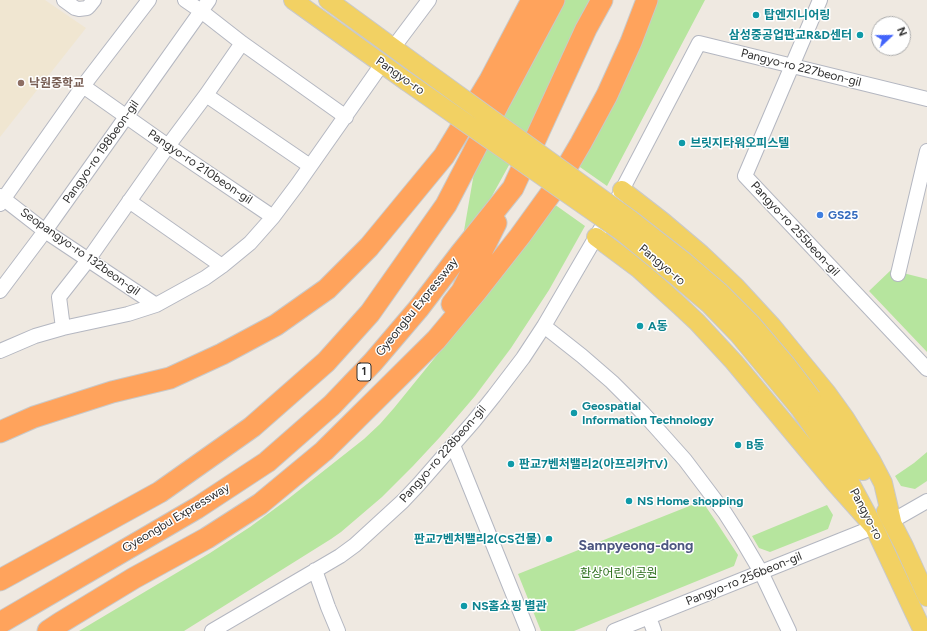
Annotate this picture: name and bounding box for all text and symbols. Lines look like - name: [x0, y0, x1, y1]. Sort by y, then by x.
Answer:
- place label: 탑엔지니어링: [764, 8, 830, 22]
- marker: 탑엔지니어링: [751, 10, 761, 20]
- north arrow: [871, 16, 911, 56]
- text: N: [894, 25, 909, 38]
- place label: 삼성중공업판교R&D센터: [729, 28, 852, 42]
- marker: 삼성중공업판교R&D센터: [855, 30, 865, 40]
- street label: Pangyo-ro 227beon-gil: [739, 46, 863, 90]
- street label: Pangyo-ro: [373, 54, 427, 98]
- place label: 낙원중학교: [29, 76, 84, 90]
- marker: 낙원중학교: [16, 78, 26, 88]
- street label: Pangyo-ro 198beon-gil: [60, 98, 142, 206]
- street label: Pangyo-ro 210beon-gil: [145, 127, 255, 207]
- place label: 브릿지타워오피스텔: [690, 136, 789, 150]
- marker: 브릿지타워오피스텔: [677, 138, 687, 148]
- street label: Pangyo-ro 255beon-gil: [747, 179, 843, 279]
- street label: Seopangyo-ro 132beon-gil: [17, 205, 143, 299]
- place label: GS25: [828, 208, 858, 222]
- marker: GS25: [815, 210, 825, 220]
- street label: Pangyo-ro: [636, 242, 688, 288]
- street label: Gyeongbu Expressway: [373, 255, 461, 359]
- place label: A동: [648, 319, 668, 333]
- marker: A동: [635, 321, 645, 331]
- road number: 1: [357, 363, 371, 381]
- place label: Geospatial Information Technology: [582, 399, 714, 427]
- street label: Pangyo-ro 228beon-gil: [397, 402, 489, 506]
- marker: Geospatial Information Technology: [569, 408, 579, 418]
- place label: B동: [746, 438, 764, 452]
- marker: B동: [733, 440, 743, 450]
- place label: 판교7벤처밸리2(아프리카TV): [519, 457, 668, 471]
- marker: 판교7벤처밸리2(아프리카TV): [506, 459, 516, 469]
- street label: Gyeongbu Expressway: [120, 480, 232, 556]
- street label: Pangyo-ro: [847, 486, 885, 542]
- place label: NS Home shopping: [637, 494, 743, 508]
- marker: NS Home shopping: [624, 496, 634, 506]
- place label: 판교7벤처밸리2(CS건물): [414, 532, 541, 546]
- marker: 판교7벤처밸리2(CS건물): [544, 534, 554, 544]
- district label: Sampyeong-dong: [579, 538, 693, 554]
- street label: Pangyo-ro 256beon-gil: [684, 549, 804, 609]
- park label: 환상어린이공원: [580, 566, 658, 580]
- place label: NS홈쇼핑 별관: [472, 599, 547, 613]
- marker: NS홈쇼핑 별관: [459, 601, 469, 611]

